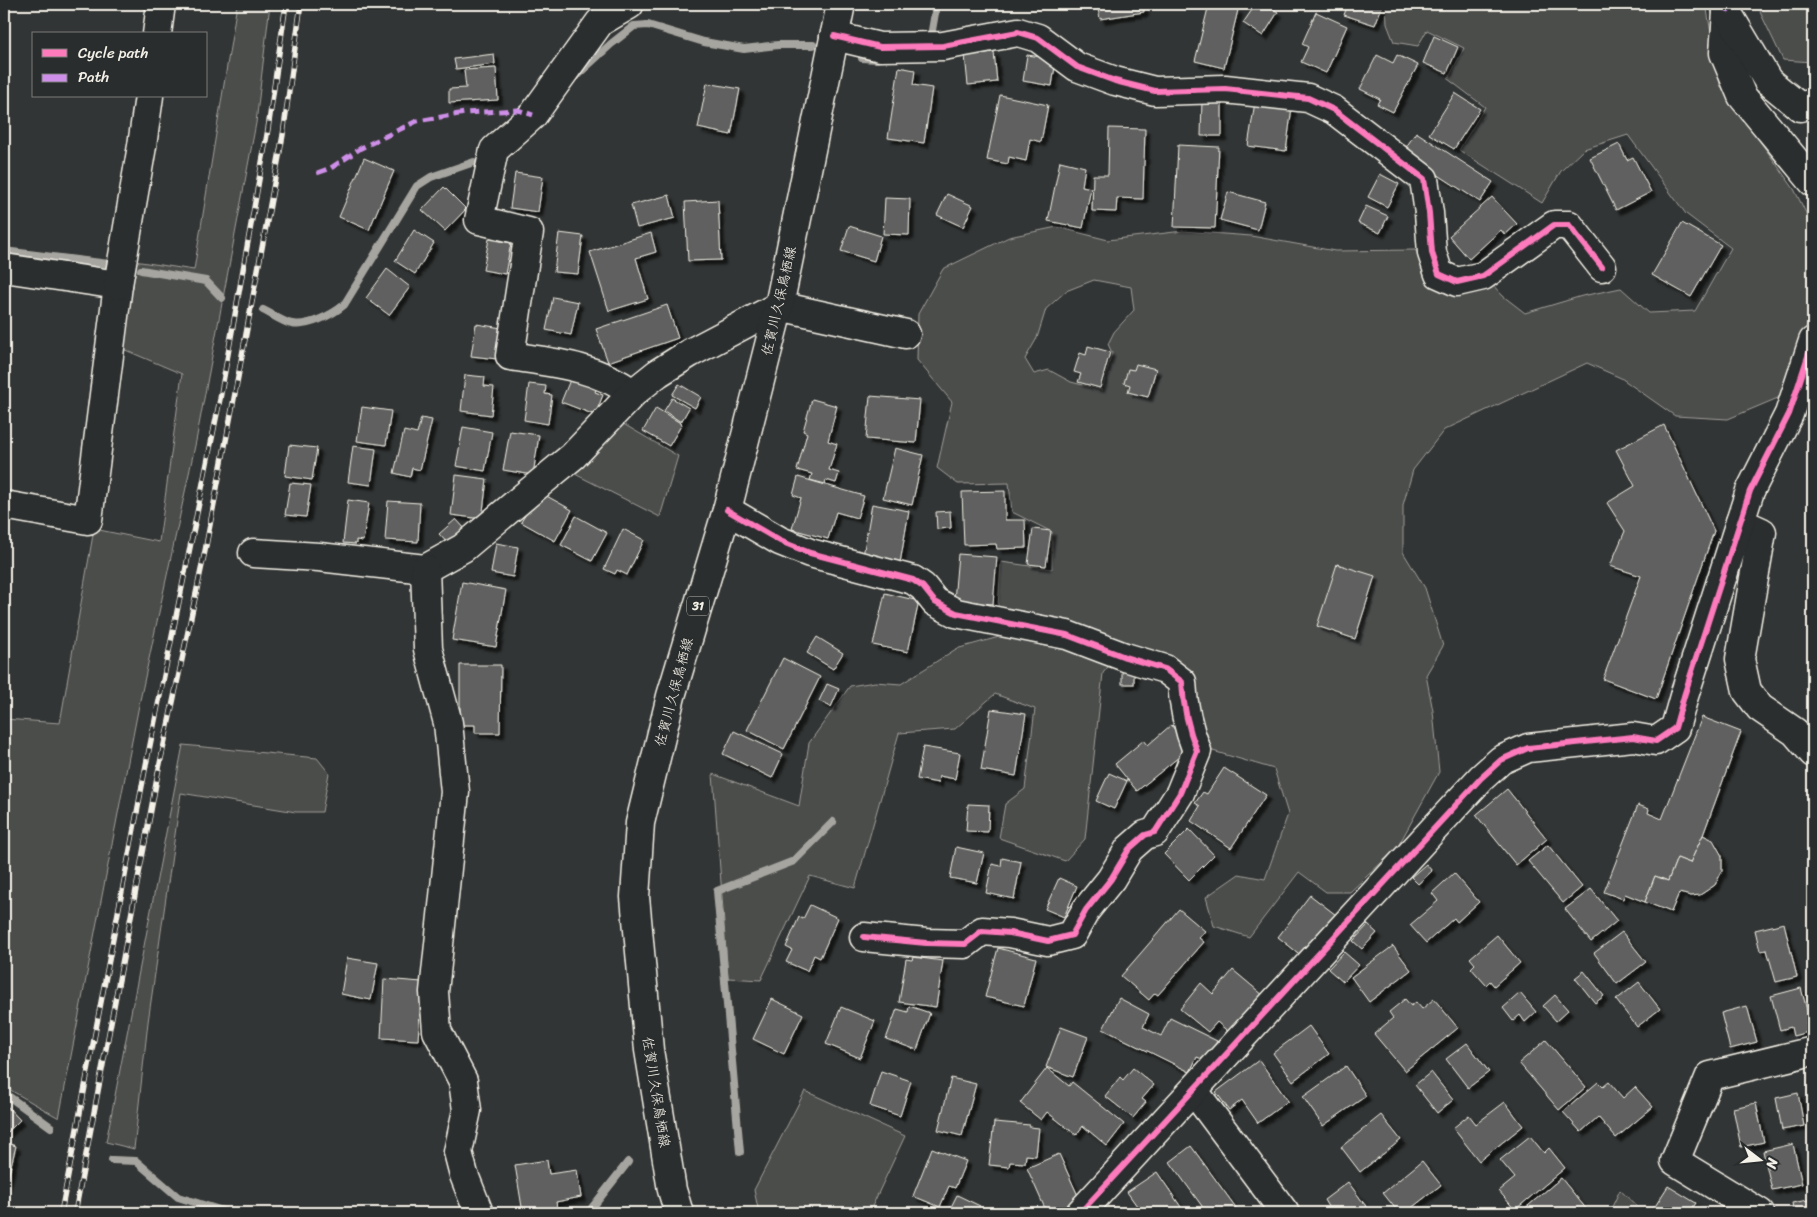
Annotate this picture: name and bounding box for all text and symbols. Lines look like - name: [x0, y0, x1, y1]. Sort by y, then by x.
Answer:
- legend: [32, 32, 208, 98]
- text: Cycle path: [78, 40, 149, 66]
- text: Path: [78, 64, 109, 90]
- street label: 佐賀川久保鳥栖線: [754, 244, 804, 358]
- road number: 31: [687, 596, 709, 616]
- street label: 佐賀川久保鳥栖線: [647, 635, 701, 749]
- street label: 佐賀川久保鳥栖線: [635, 1035, 677, 1149]
- north arrow: [1734, 1134, 1784, 1184]
- text: N: [1759, 1154, 1786, 1172]

